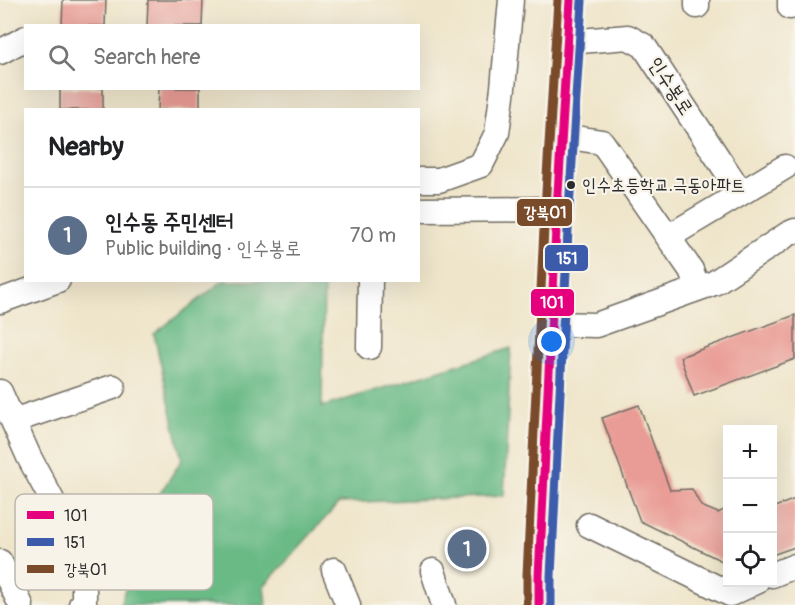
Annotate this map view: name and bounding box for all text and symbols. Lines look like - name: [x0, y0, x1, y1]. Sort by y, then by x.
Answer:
- search box: [24, 24, 420, 90]
- icon: search: [45, 41, 78, 74]
- text: Search here: [93, 43, 200, 71]
- street label: 인수봉로: [643, 52, 699, 120]
- text: Nearby: [48, 131, 124, 163]
- place label: 인수초등학교.극동아파트: [582, 174, 745, 197]
- marker: 인수초등학교.극동아파트: [565, 179, 577, 191]
- line badge: 강북01: [516, 198, 573, 227]
- text: 강북01: [524, 203, 566, 223]
- text: 인수동 주민센터: [105, 208, 234, 236]
- text: 1: [64, 223, 71, 248]
- text: 70 m: [350, 223, 396, 248]
- text: Public building · 인수봉로: [105, 236, 301, 261]
- line badge: 151: [544, 244, 589, 272]
- text: 151: [556, 249, 578, 269]
- line badge: 101: [530, 288, 575, 317]
- text: 101: [540, 293, 564, 313]
- your location: [537, 327, 566, 356]
- map controls: [723, 425, 777, 587]
- button: +: [723, 425, 777, 479]
- button: −: [723, 479, 777, 533]
- legend: [15, 494, 213, 590]
- text: 101: [64, 506, 87, 526]
- pin: 1: [448, 526, 486, 572]
- text: 151: [64, 533, 85, 553]
- button: locate: [723, 533, 777, 587]
- text: 강북01: [64, 560, 107, 580]

